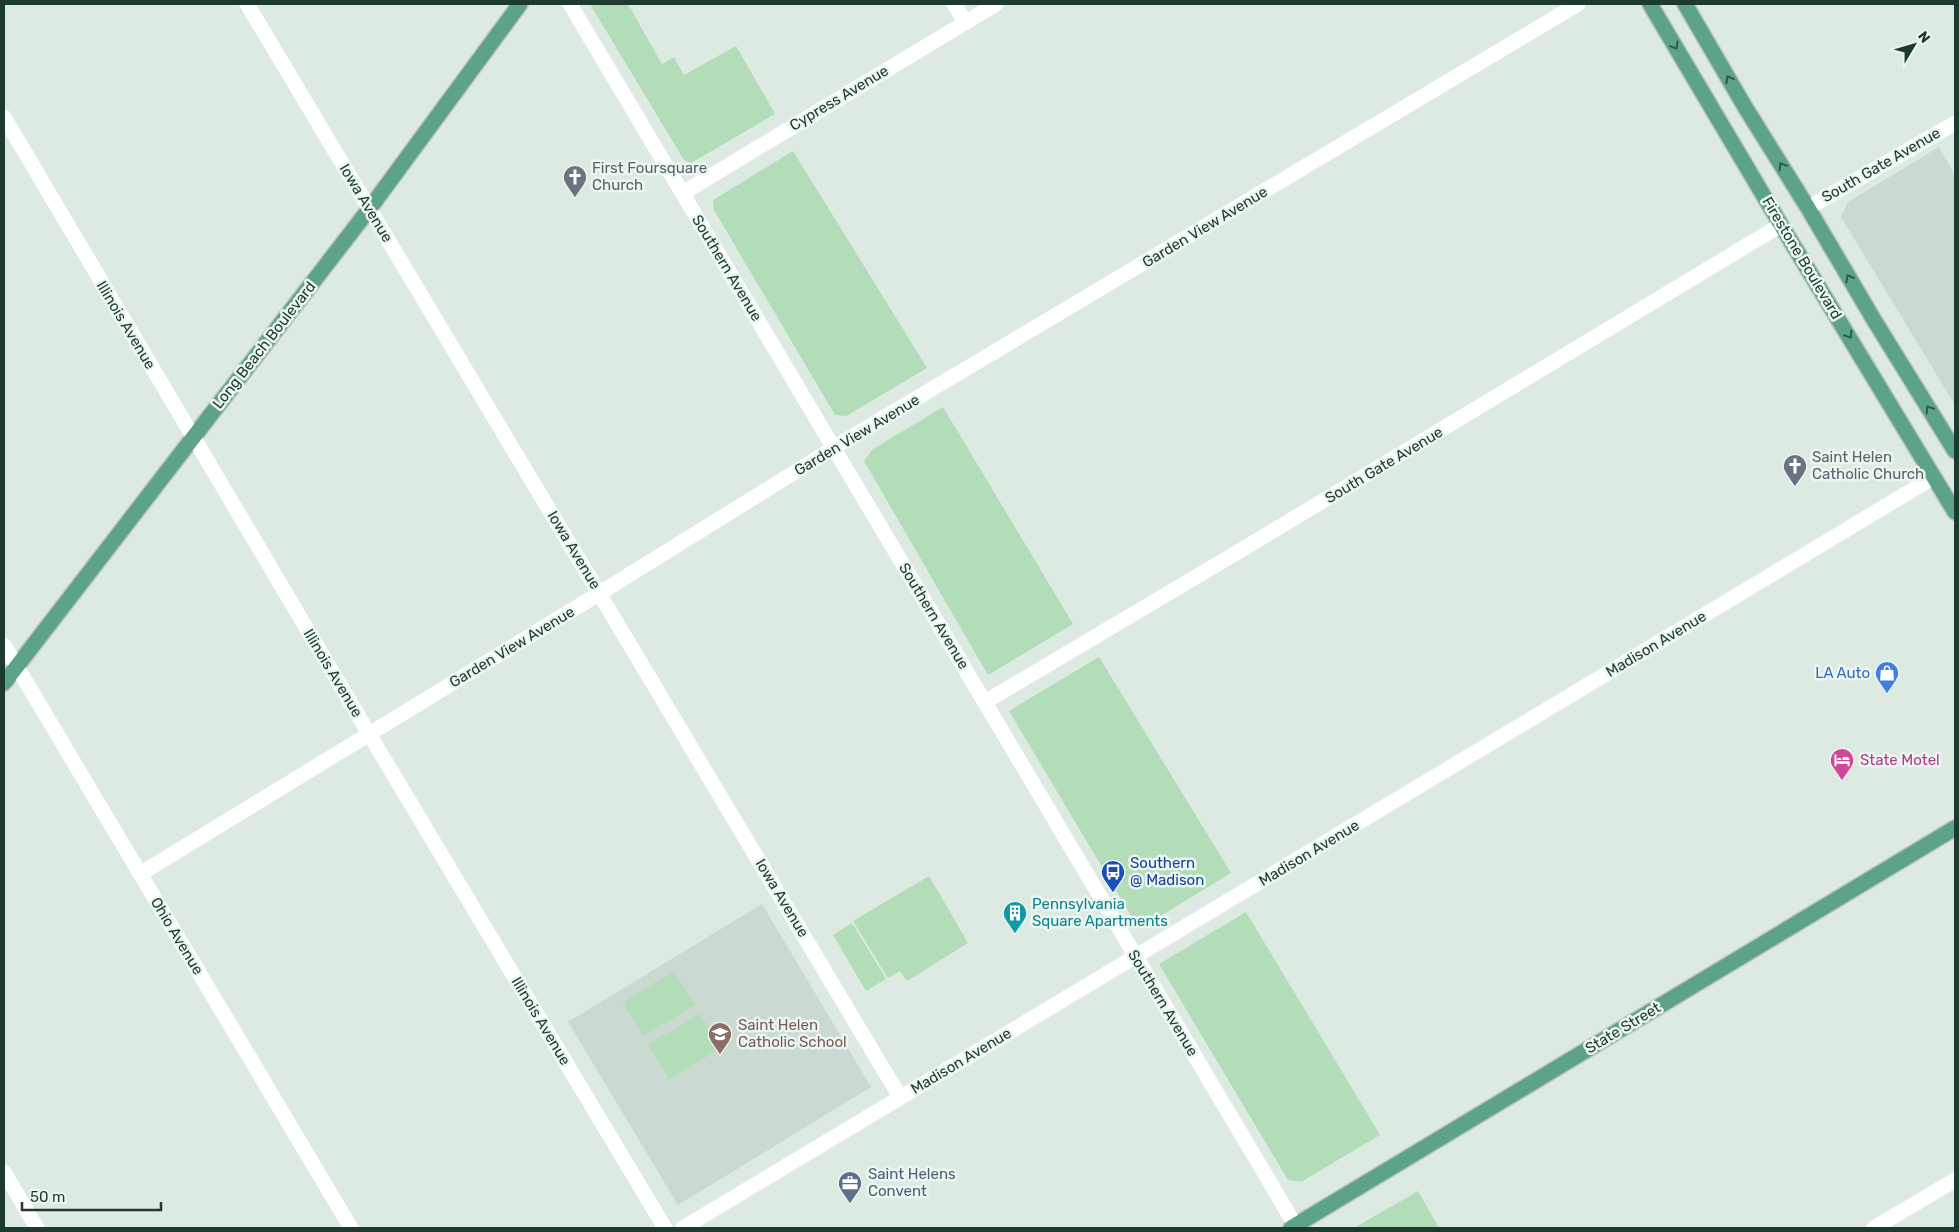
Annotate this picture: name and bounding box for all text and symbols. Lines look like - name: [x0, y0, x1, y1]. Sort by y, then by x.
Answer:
- north arrow: [1889, 20, 1939, 70]
- text: N: [1914, 28, 1934, 47]
- one-way arrow: [1669, 40, 1679, 49]
- street label: Cypress Avenue: [786, 61, 892, 135]
- one-way arrow: [1725, 76, 1735, 85]
- street label: South Gate Avenue: [1818, 124, 1944, 206]
- place label: First Foursquare Church: [592, 159, 707, 194]
- street label: Iowa Avenue: [336, 160, 396, 246]
- one-way arrow: [1778, 163, 1788, 172]
- church icon: First Foursquare Church: [562, 164, 588, 198]
- street label: Garden View Avenue: [1139, 183, 1271, 271]
- street label: Firestone Boulevard: [1758, 193, 1846, 323]
- street label: Southern Avenue: [688, 212, 766, 324]
- one-way arrow: [1845, 275, 1855, 284]
- street label: Illinois Avenue: [93, 278, 159, 372]
- street label: Long Beach Boulevard: [209, 278, 319, 412]
- one-way arrow: [1842, 330, 1852, 339]
- street label: Garden View Avenue: [791, 391, 923, 479]
- one-way arrow: [1926, 406, 1936, 415]
- street label: South Gate Avenue: [1322, 423, 1446, 507]
- place label: Saint Helen Catholic Church: [1812, 448, 1924, 483]
- church icon: Saint Helen Catholic Church: [1782, 453, 1808, 487]
- street label: Iowa Avenue: [544, 507, 604, 593]
- street label: Southern Avenue: [895, 560, 973, 672]
- street label: Garden View Avenue: [446, 603, 578, 691]
- street label: Madison Avenue: [1603, 607, 1709, 681]
- street label: Illinois Avenue: [300, 626, 366, 720]
- shop icon: LA Auto: [1874, 660, 1900, 694]
- place label: LA Auto: [1815, 664, 1870, 682]
- hotel icon: State Motel: [1829, 747, 1855, 781]
- place label: State Motel: [1860, 751, 1940, 769]
- street label: Madison Avenue: [1256, 816, 1362, 890]
- place label: Southern @ Madison: [1130, 854, 1204, 889]
- street label: Iowa Avenue: [752, 855, 812, 941]
- bus stop icon: Southern @ Madison: [1100, 859, 1126, 893]
- street label: Ohio Avenue: [147, 894, 207, 978]
- place label: Pennsylvania Square Apartments: [1032, 895, 1168, 930]
- building icon: Pennsylvania Square Apartments: [1002, 900, 1028, 934]
- street label: Southern Avenue: [1124, 947, 1202, 1059]
- street label: Illinois Avenue: [508, 974, 574, 1068]
- street label: State Street: [1582, 998, 1664, 1058]
- place label: Saint Helen Catholic School: [738, 1016, 847, 1051]
- school or university icon: Saint Helen Catholic School: [707, 1021, 733, 1055]
- street label: Madison Avenue: [908, 1024, 1014, 1098]
- place label: Saint Helens Convent: [868, 1165, 956, 1200]
- office icon: Saint Helens Convent: [837, 1170, 863, 1204]
- scale bar: [22, 1180, 161, 1212]
- text: 50 m: [30, 1188, 65, 1206]

